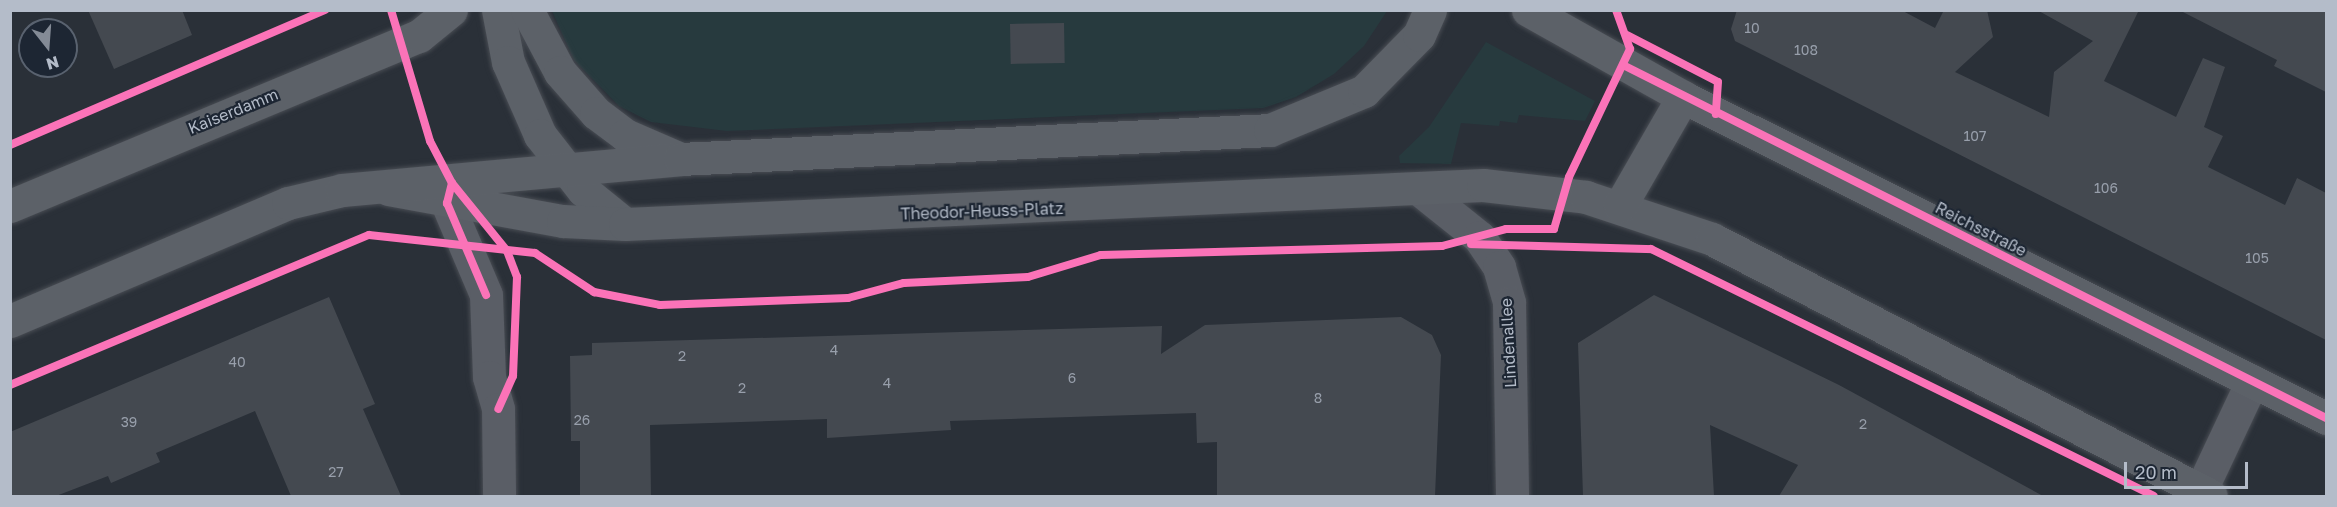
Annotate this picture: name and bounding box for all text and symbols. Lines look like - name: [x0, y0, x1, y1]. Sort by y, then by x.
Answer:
- north arrow: [18, 18, 78, 78]
- house number: 10: [1744, 20, 1760, 36]
- house number: 108: [1794, 42, 1818, 58]
- text: N: [44, 52, 61, 75]
- street label: Kaiserdamm: [185, 84, 281, 138]
- house number: 107: [1964, 128, 1986, 144]
- house number: 106: [2094, 180, 2118, 196]
- street label: Reichsstraße: [1932, 198, 2030, 260]
- street label: Theodor-Heuss-Platz: [900, 199, 1064, 223]
- house number: 105: [2245, 250, 2269, 266]
- street label: Lindenallee: [1496, 298, 1520, 388]
- house number: 4: [830, 342, 838, 358]
- house number: 2: [678, 348, 686, 364]
- house number: 40: [228, 354, 246, 370]
- house number: 6: [1068, 370, 1076, 386]
- house number: 4: [883, 375, 891, 391]
- house number: 2: [738, 380, 746, 396]
- house number: 8: [1314, 390, 1322, 406]
- house number: 26: [574, 412, 590, 428]
- house number: 39: [121, 414, 137, 430]
- house number: 2: [1859, 416, 1867, 432]
- scale bar: [2127, 450, 2252, 488]
- text: 20 m: [2135, 461, 2177, 483]
- house number: 27: [328, 464, 344, 480]

